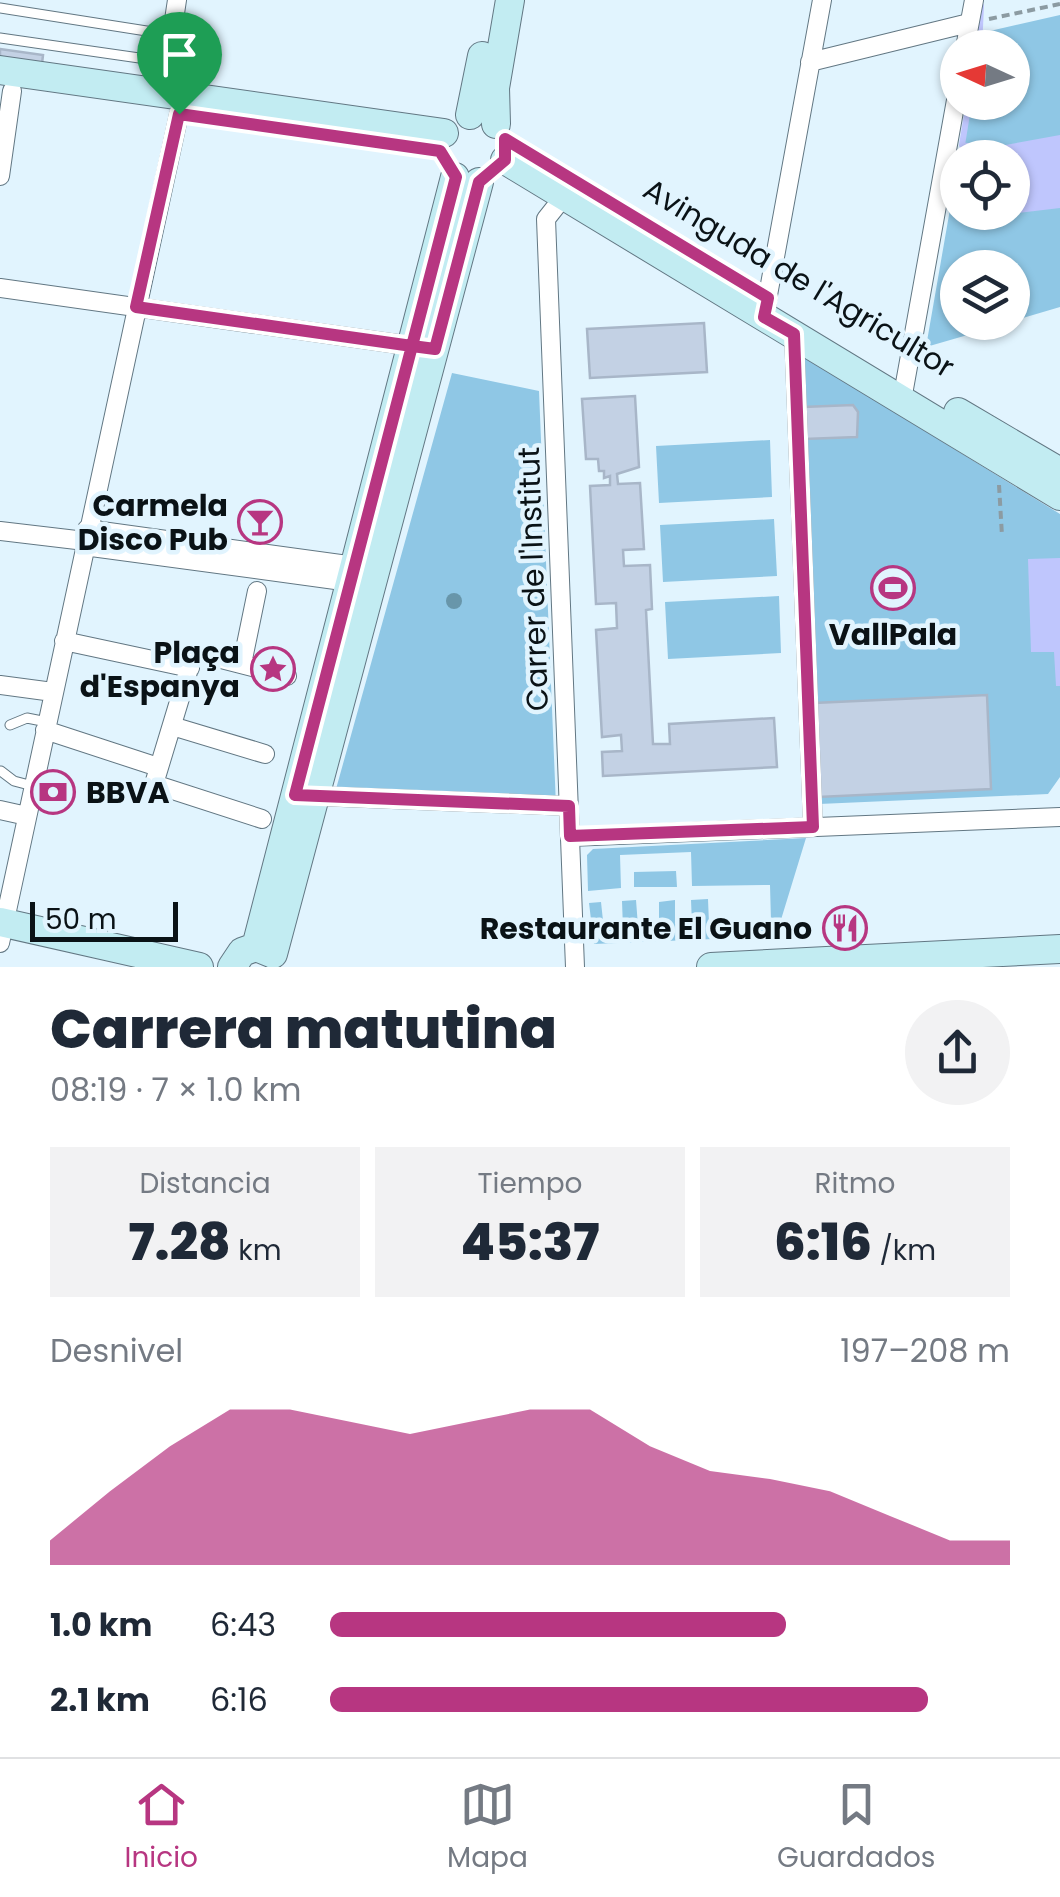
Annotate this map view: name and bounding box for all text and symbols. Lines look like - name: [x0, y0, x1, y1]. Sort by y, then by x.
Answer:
- pin: [137, 12, 222, 115]
- icon: arrive: [152, 27, 207, 82]
- north arrow: [940, 30, 1030, 120]
- map controls: [940, 30, 1030, 340]
- button: locate: [940, 140, 1030, 230]
- street label: Avinguda de l'Agricultor: [635, 168, 963, 388]
- button: layers: [940, 250, 1030, 340]
- street label: Carrer de l'Institut: [507, 446, 559, 712]
- place label: Carmela Disco Pub: [78, 484, 228, 561]
- bar icon: Carmela Disco Pub: [237, 499, 283, 545]
- sports icon: VallPala: [870, 565, 916, 611]
- place label: VallPala: [829, 613, 957, 656]
- place label: Plaça d'Espanya: [80, 631, 240, 708]
- place icon: Plaça d'Espanya: [250, 646, 296, 692]
- bank icon: BBVA: [30, 769, 76, 815]
- place label: BBVA: [86, 771, 170, 814]
- scale bar: [30, 897, 178, 941]
- text: 50 m: [45, 900, 116, 939]
- restaurant icon: Restaurante El Guano: [822, 905, 868, 951]
- place label: Restaurante El Guano: [480, 907, 812, 950]
- text: Carrera matutina: [50, 990, 557, 1067]
- button: share: [905, 1000, 1010, 1105]
- text: 08:19 · 7 × 1.0 km: [50, 1067, 302, 1112]
- text: Distancia: [139, 1164, 271, 1203]
- text: Tiempo: [477, 1164, 583, 1203]
- text: Ritmo: [815, 1164, 895, 1203]
- text: 7.28: [128, 1207, 231, 1278]
- text: 45:37: [460, 1207, 600, 1278]
- text: 6:16: [774, 1207, 872, 1278]
- text: km: [231, 1231, 282, 1270]
- text: /km: [872, 1231, 936, 1270]
- text: Desnivel: [50, 1328, 183, 1373]
- text: 197–208 m: [840, 1328, 1010, 1373]
- text: 1.0 km: [50, 1602, 152, 1647]
- text: 6:43: [210, 1602, 276, 1647]
- text: 2.1 km: [50, 1677, 150, 1722]
- text: 6:16: [210, 1677, 268, 1722]
- tab: Inicio: [125, 1777, 198, 1879]
- tab: Mapa: [447, 1777, 528, 1879]
- tab: Guardados: [777, 1777, 935, 1879]

